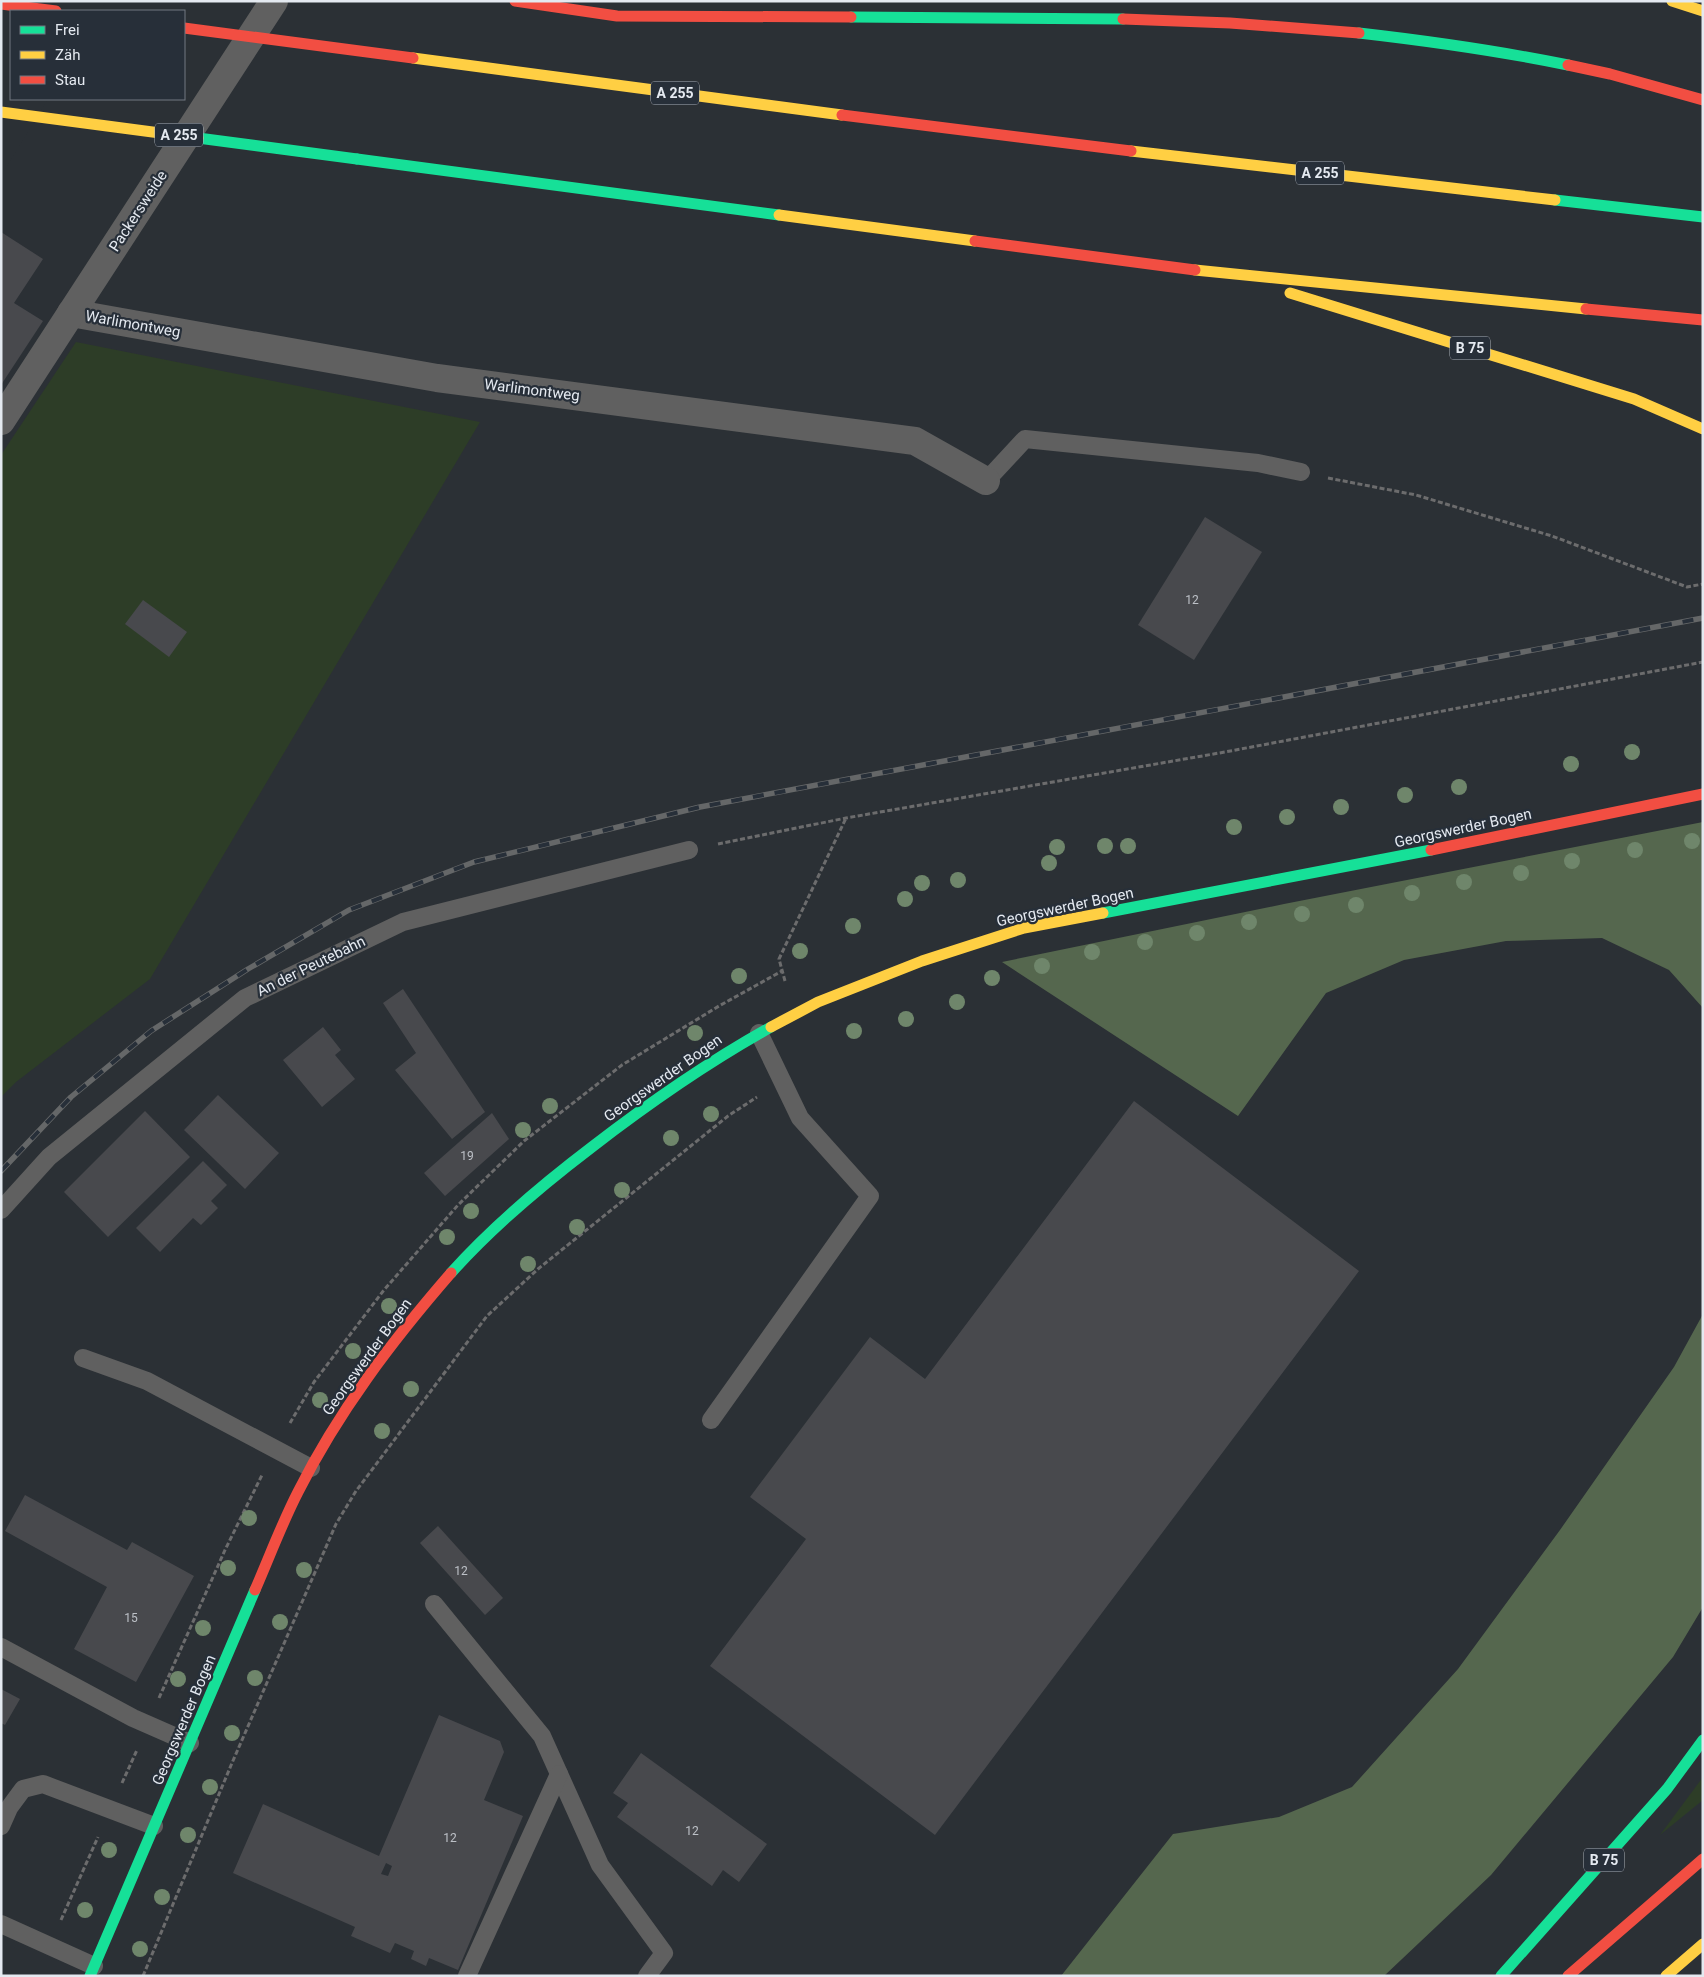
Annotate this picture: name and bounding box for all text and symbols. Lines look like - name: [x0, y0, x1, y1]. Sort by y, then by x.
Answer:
- legend: [10, 10, 185, 100]
- text: Frei: [55, 21, 80, 39]
- text: Zäh: [55, 46, 80, 64]
- text: Stau: [55, 71, 85, 89]
- road number: A 255: [651, 82, 699, 105]
- road number: A 255: [155, 124, 203, 146]
- road number: A 255: [1296, 162, 1344, 184]
- street label: Packersweide: [105, 167, 171, 255]
- street label: Warlimontweg: [84, 307, 182, 341]
- road number: B 75: [1450, 336, 1490, 359]
- street label: Warlimontweg: [483, 375, 581, 405]
- house number: 12: [1185, 593, 1199, 607]
- street label: Georgswerder Bogen: [1393, 805, 1533, 851]
- street label: Georgswerder Bogen: [995, 884, 1135, 930]
- street label: An der Peutebahn: [254, 932, 368, 1000]
- street label: Georgswerder Bogen: [601, 1031, 725, 1125]
- house number: 19: [460, 1149, 474, 1163]
- street label: Georgswerder Bogen: [319, 1295, 415, 1419]
- house number: 12: [454, 1564, 468, 1578]
- house number: 15: [124, 1611, 138, 1625]
- street label: Georgswerder Bogen: [148, 1652, 220, 1788]
- house number: 12: [685, 1824, 699, 1838]
- house number: 12: [443, 1831, 457, 1845]
- road number: B 75: [1584, 1848, 1624, 1872]

